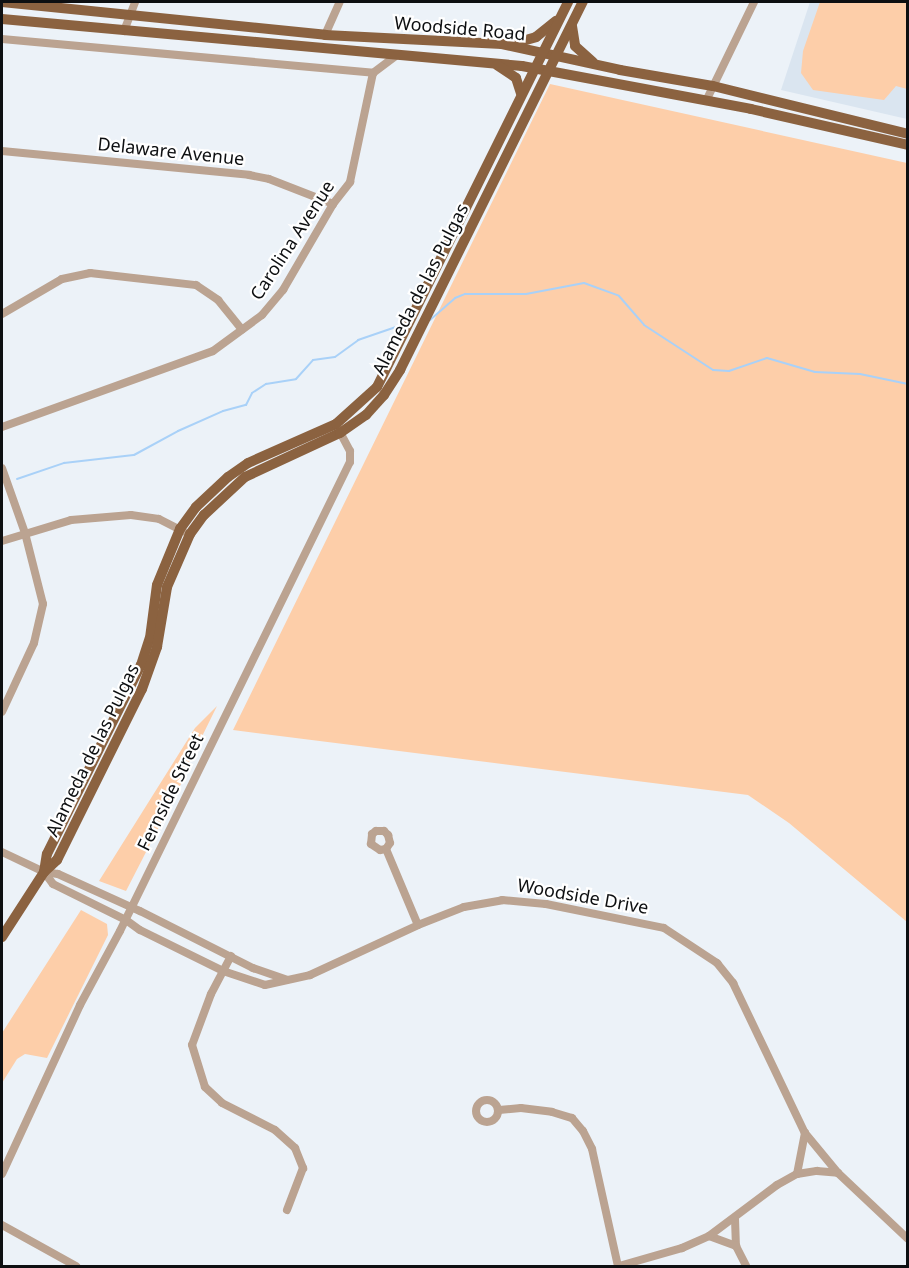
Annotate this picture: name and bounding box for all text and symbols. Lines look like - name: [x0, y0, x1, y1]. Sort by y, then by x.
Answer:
- street label: Woodside Road: [393, 12, 527, 44]
- street label: Delaware Avenue: [97, 133, 245, 169]
- street label: Carolina Avenue: [245, 176, 339, 304]
- street label: Alameda de las Pulgas: [367, 200, 473, 378]
- street label: Alameda de las Pulgas: [41, 660, 143, 840]
- street label: Fernside Street: [132, 730, 208, 854]
- street label: Woodside Drive: [516, 874, 650, 918]

